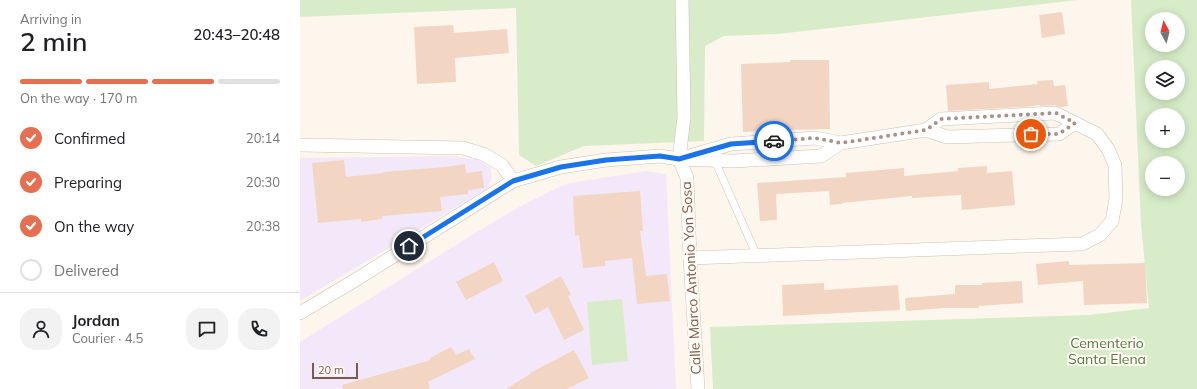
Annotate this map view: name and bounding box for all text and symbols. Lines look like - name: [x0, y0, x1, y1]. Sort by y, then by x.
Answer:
- text: Arriving in: [20, 11, 82, 27]
- north arrow: [1145, 12, 1185, 52]
- map controls: [1145, 12, 1185, 196]
- text: 2 min: [20, 25, 88, 58]
- text: 20:43–20:48: [193, 25, 280, 44]
- button: layers: [1145, 60, 1185, 100]
- text: On the way · 170 m: [20, 90, 137, 106]
- button: +: [1145, 108, 1185, 148]
- pin: [1014, 117, 1048, 151]
- courier: [754, 121, 794, 161]
- icon: bag: [1020, 123, 1042, 145]
- icon: check: [20, 127, 42, 149]
- text: Confirmed: [54, 129, 125, 148]
- text: 20:14: [246, 130, 280, 146]
- icon: car: [763, 130, 785, 152]
- button: −: [1145, 156, 1185, 196]
- icon: check: [20, 171, 42, 193]
- text: Preparing: [54, 173, 122, 192]
- text: 20:30: [246, 174, 280, 190]
- street label: Calle Marco Antonio Yon Sosa: [677, 181, 705, 375]
- icon: check: [20, 215, 42, 237]
- text: On the way: [54, 217, 134, 236]
- text: 20:38: [246, 218, 280, 234]
- pin: [392, 229, 426, 263]
- icon: home: [398, 235, 420, 257]
- text: Delivered: [54, 261, 119, 280]
- button: person: [20, 308, 62, 350]
- button: chat: [186, 308, 228, 350]
- button: phone: [238, 308, 280, 350]
- text: Jordan: [72, 311, 120, 330]
- text: Courier · 4.5: [72, 330, 143, 346]
- park label: Cementerio Santa Elena: [1068, 334, 1146, 368]
- scale bar: [312, 361, 358, 380]
- text: 20 m: [318, 363, 344, 377]

